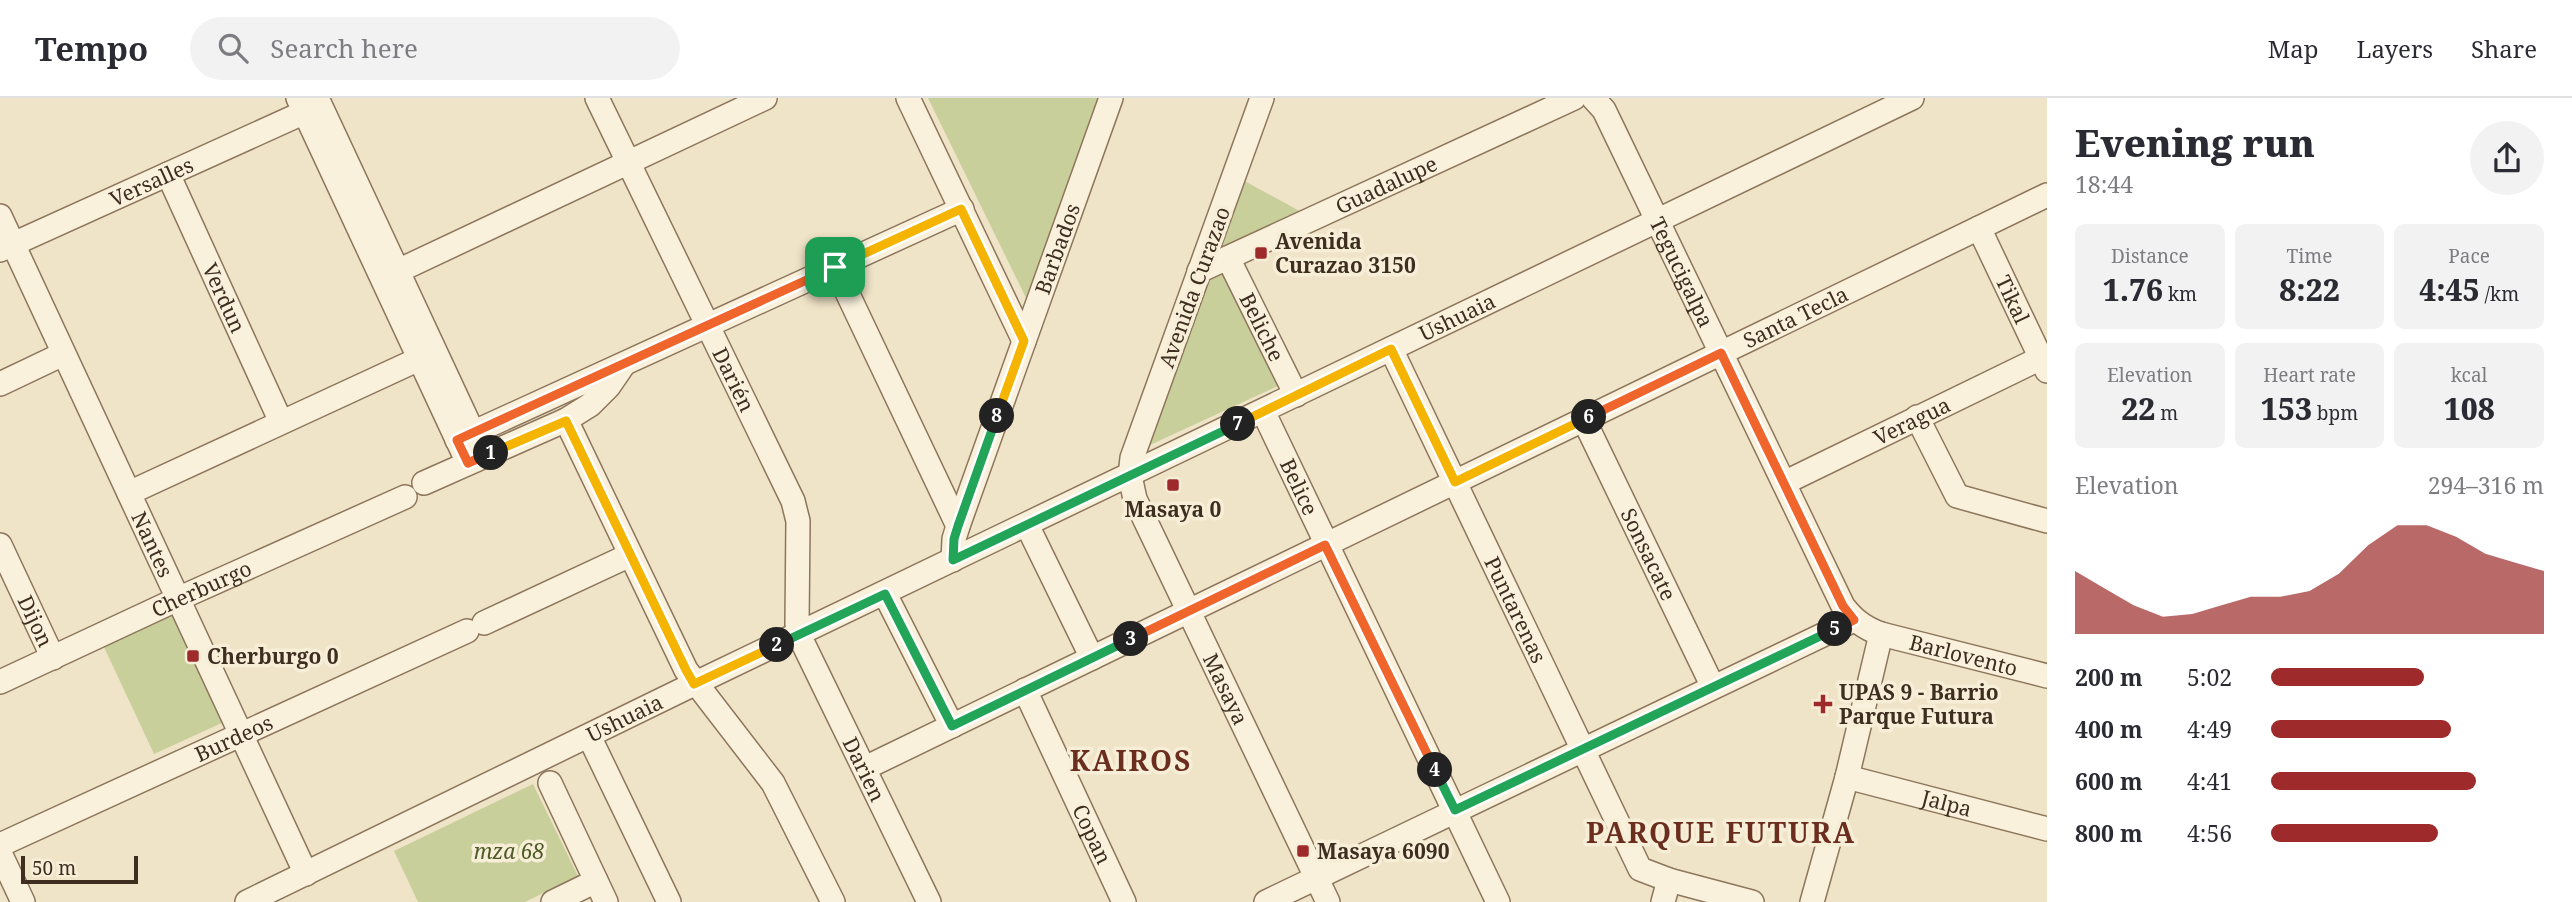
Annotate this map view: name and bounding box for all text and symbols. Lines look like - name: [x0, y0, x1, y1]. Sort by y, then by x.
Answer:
- search box: [190, 17, 680, 80]
- text: Tempo: [35, 26, 148, 71]
- icon: search: [214, 29, 252, 67]
- text: Search here: [270, 30, 418, 66]
- text: Map: [2268, 32, 2319, 65]
- text: Layers: [2357, 32, 2433, 65]
- text: Share: [2471, 32, 2537, 65]
- text: Evening run: [2075, 116, 2315, 168]
- button: share: [2470, 121, 2544, 195]
- street label: Guadalupe: [1331, 149, 1441, 220]
- street label: Versalles: [105, 150, 198, 213]
- text: 18:44: [2075, 168, 2133, 200]
- street label: Barbados: [1028, 199, 1086, 298]
- street label: Avenida Curazao: [1152, 203, 1236, 371]
- street label: Tegucigalpa: [1644, 212, 1720, 332]
- place label: Avenida Curazao 3150: [1275, 227, 1416, 279]
- pin: [805, 237, 865, 297]
- text: Distance: [2111, 243, 2189, 269]
- text: Time: [2287, 243, 2332, 269]
- text: Pace: [2448, 243, 2490, 269]
- marker: Avenida Curazao 3150: [1253, 245, 1269, 261]
- icon: arrive: [816, 248, 854, 286]
- street label: Verdun: [196, 258, 252, 337]
- text: 1.76: [2103, 269, 2163, 310]
- text: 8:22: [2279, 269, 2340, 310]
- text: 4:45: [2419, 269, 2480, 310]
- street label: Tikal: [1989, 271, 2037, 328]
- street label: Santa Tecla: [1738, 280, 1853, 354]
- text: km: [2163, 281, 2197, 307]
- text: /km: [2480, 281, 2519, 307]
- street label: Ushuaia: [1414, 287, 1500, 347]
- street label: Beliche: [1233, 288, 1291, 366]
- street label: Darién: [706, 343, 761, 416]
- text: Elevation: [2107, 362, 2193, 388]
- text: Heart rate: [2263, 362, 2356, 388]
- text: kcal: [2451, 362, 2488, 388]
- text: 22: [2121, 388, 2155, 429]
- text: 153: [2261, 388, 2312, 429]
- text: 108: [2444, 388, 2495, 429]
- street label: Veragua: [1869, 390, 1955, 451]
- pin: 8: [979, 398, 1014, 434]
- pin: 6: [1572, 400, 1606, 434]
- text: m: [2155, 400, 2178, 426]
- text: bpm: [2312, 400, 2358, 426]
- text: 8: [991, 402, 1002, 428]
- text: 6: [1583, 403, 1594, 429]
- pin: 7: [1220, 406, 1256, 442]
- text: 7: [1232, 410, 1243, 436]
- pin: 1: [474, 436, 508, 470]
- text: 1: [485, 439, 496, 465]
- street label: Belice: [1274, 454, 1325, 520]
- text: Elevation: [2075, 469, 2179, 501]
- text: 294–316 m: [2428, 469, 2544, 501]
- marker: Masaya 0: [1165, 477, 1181, 493]
- place label: Masaya 0: [1125, 495, 1222, 523]
- street label: Sonsacate: [1615, 503, 1683, 605]
- street label: Nantes: [125, 507, 180, 582]
- street label: Puntarenas: [1478, 552, 1553, 667]
- street label: Cherburgo: [147, 554, 256, 623]
- street label: Dijon: [12, 591, 60, 651]
- pin: 5: [1818, 612, 1853, 646]
- text: 5: [1829, 615, 1840, 641]
- pin: 3: [1114, 622, 1148, 656]
- text: 3: [1125, 625, 1136, 651]
- pin: 2: [760, 628, 794, 662]
- street label: Barlovento: [1907, 628, 2021, 682]
- text: 2: [771, 631, 782, 657]
- place label: Cherburgo 0: [207, 642, 339, 670]
- marker: Cherburgo 0: [185, 648, 201, 664]
- street label: Masaya: [1197, 649, 1255, 729]
- text: 200 m: [2075, 661, 2143, 693]
- text: 5:02: [2187, 661, 2232, 693]
- place label: UPAS 9 - Barrio Parque Futura: [1839, 678, 1999, 730]
- street label: Ushuaia: [582, 687, 667, 748]
- marker: UPAS 9 - Barrio Parque Futura: [1813, 694, 1833, 714]
- street label: Burdeos: [190, 708, 277, 768]
- text: 400 m: [2075, 713, 2143, 745]
- text: 4:49: [2187, 713, 2232, 745]
- street label: Darien: [837, 732, 892, 806]
- district label: KAIROS: [1070, 741, 1192, 779]
- pin: 4: [1418, 752, 1452, 788]
- text: 4: [1429, 756, 1440, 782]
- text: 600 m: [2075, 765, 2143, 797]
- text: 4:41: [2187, 765, 2232, 797]
- street label: Jalpa: [1918, 783, 1975, 823]
- street label: Copan: [1066, 799, 1118, 869]
- district label: PARQUE FUTURA: [1586, 813, 1856, 851]
- text: 800 m: [2075, 817, 2143, 849]
- text: 4:56: [2187, 817, 2232, 849]
- park label: mza 68: [474, 837, 545, 865]
- place label: Masaya 6090: [1317, 837, 1450, 865]
- marker: Masaya 6090: [1295, 843, 1311, 859]
- scale bar: [21, 853, 138, 885]
- text: 50 m: [32, 855, 76, 881]

